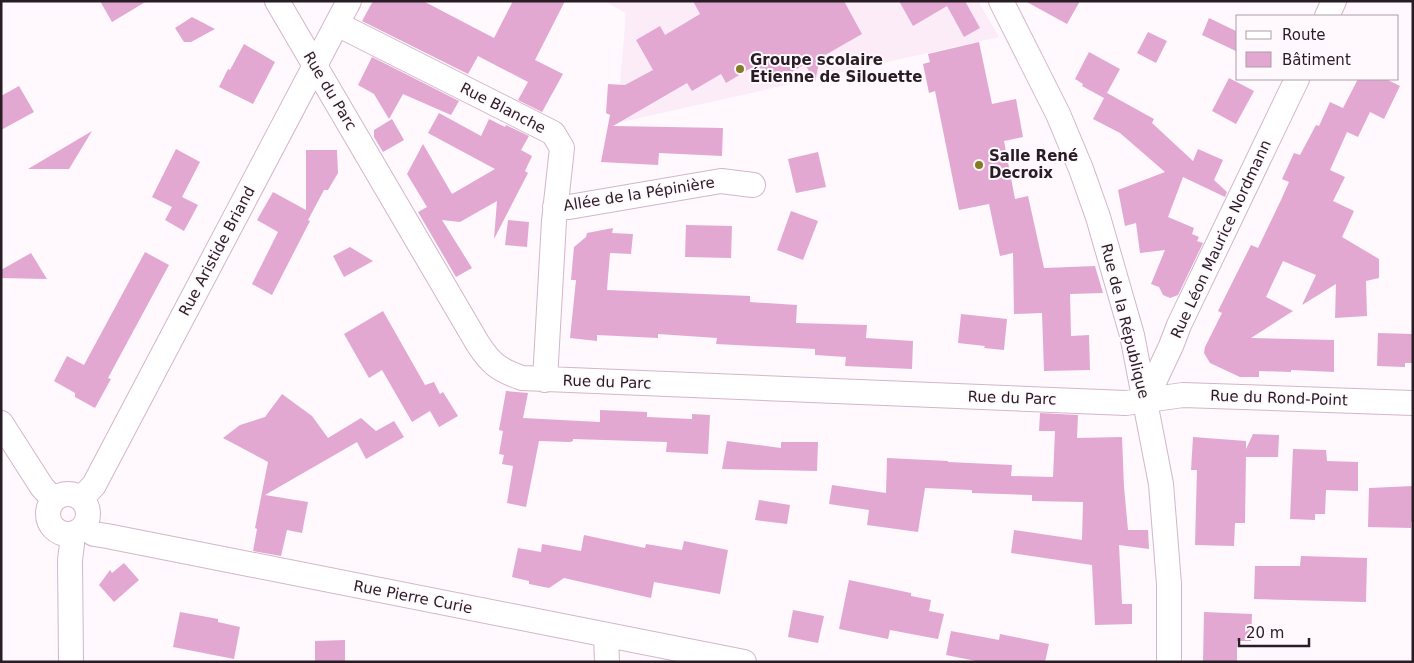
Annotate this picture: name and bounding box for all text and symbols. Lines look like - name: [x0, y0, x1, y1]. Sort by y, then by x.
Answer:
- legend: [1236, 15, 1399, 80]
- text: Route: [1282, 26, 1326, 44]
- street label: Rue du Parc: [299, 48, 361, 134]
- place label: Groupe scolaire Étienne de Silouette: [750, 51, 922, 86]
- text: Bâtiment: [1282, 51, 1351, 69]
- marker: Groupe scolaire Étienne de Silouette: [734, 63, 746, 75]
- street label: Rue Blanche: [457, 79, 549, 137]
- street label: Rue Léon Maurice Nordmann: [1167, 137, 1275, 341]
- place label: Salle René Decroix: [989, 147, 1078, 182]
- marker: Salle René Decroix: [973, 159, 985, 171]
- street label: Allée de la Pépinière: [562, 173, 716, 215]
- street label: Rue Aristide Briand: [175, 183, 259, 319]
- street label: Rue de la République: [1097, 242, 1153, 400]
- street label: Rue du Parc: [562, 371, 652, 393]
- street label: Rue du Parc: [967, 387, 1057, 409]
- street label: Rue du Rond-Point: [1210, 387, 1348, 409]
- street label: Rue Pierre Curie: [352, 577, 474, 617]
- scale bar: [1239, 616, 1309, 648]
- text: 20 m: [1246, 624, 1284, 642]

